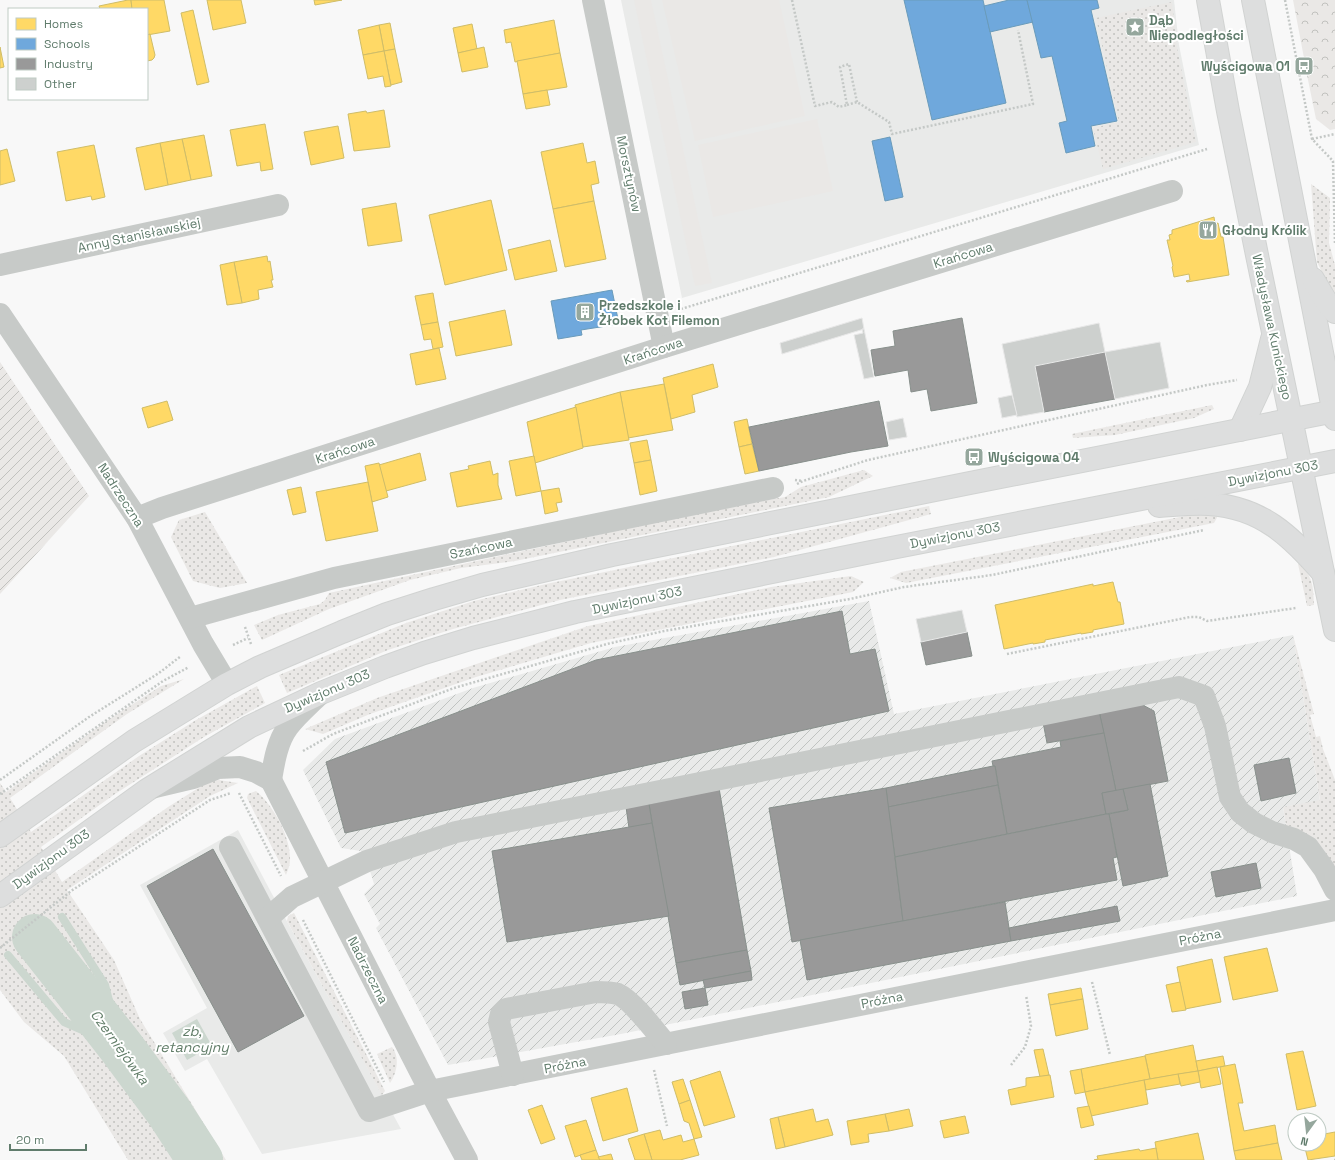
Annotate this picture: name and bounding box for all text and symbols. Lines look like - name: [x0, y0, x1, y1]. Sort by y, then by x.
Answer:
- legend: [8, 8, 148, 100]
- place label: Dąb Niepodległości: [1149, 12, 1244, 44]
- text: Homes: [44, 16, 83, 32]
- place icon: Dąb Niepodległości: [1124, 16, 1146, 38]
- text: Schools: [44, 36, 90, 52]
- bus stop icon: Wyścigowa 01: [1293, 55, 1315, 77]
- text: Industry: [44, 56, 93, 72]
- place label: Wyścigowa 01: [1201, 58, 1290, 75]
- text: Other: [44, 76, 77, 92]
- street label: Morsztynów: [613, 134, 645, 214]
- street label: Anny Stanisławskiej: [76, 214, 202, 256]
- restaurant icon: Głodny Królik: [1197, 219, 1219, 241]
- place label: Głodny Królik: [1222, 222, 1307, 239]
- street label: Krańcowa: [931, 238, 995, 272]
- street label: Władysława Kunickiego: [1248, 252, 1296, 402]
- place label: Przedszkole i Żłobek Kot Filemon: [599, 297, 720, 329]
- building icon: Przedszkole i Żłobek Kot Filemon: [574, 301, 596, 323]
- street label: Krańcowa: [621, 333, 685, 369]
- street label: Krańcowa: [313, 432, 377, 468]
- bus stop icon: Wyścigowa 04: [963, 446, 985, 468]
- place label: Wyścigowa 04: [988, 449, 1080, 466]
- street label: Dywizjonu 303: [1227, 456, 1320, 490]
- street label: Nadrzeczna: [94, 460, 148, 531]
- street label: Dywizjonu 303: [909, 518, 1002, 552]
- street label: Szańcowa: [448, 533, 514, 563]
- street label: Dywizjonu 303: [591, 582, 684, 618]
- street label: Dywizjonu 303: [282, 665, 373, 717]
- street label: Dywizjonu 303: [9, 825, 93, 893]
- street label: Próżna: [1178, 925, 1223, 949]
- street label: Nadrzeczna: [344, 934, 392, 1007]
- street label: Próżna: [860, 988, 905, 1012]
- water label: Czerniejówka: [87, 1006, 154, 1089]
- water label: zb, retancyjny: [155, 1022, 230, 1056]
- street label: Próżna: [543, 1053, 588, 1077]
- north arrow: [1287, 1112, 1327, 1152]
- scale bar: [10, 1126, 86, 1152]
- text: 20 m: [16, 1132, 44, 1148]
- text: N: [1299, 1134, 1310, 1149]

